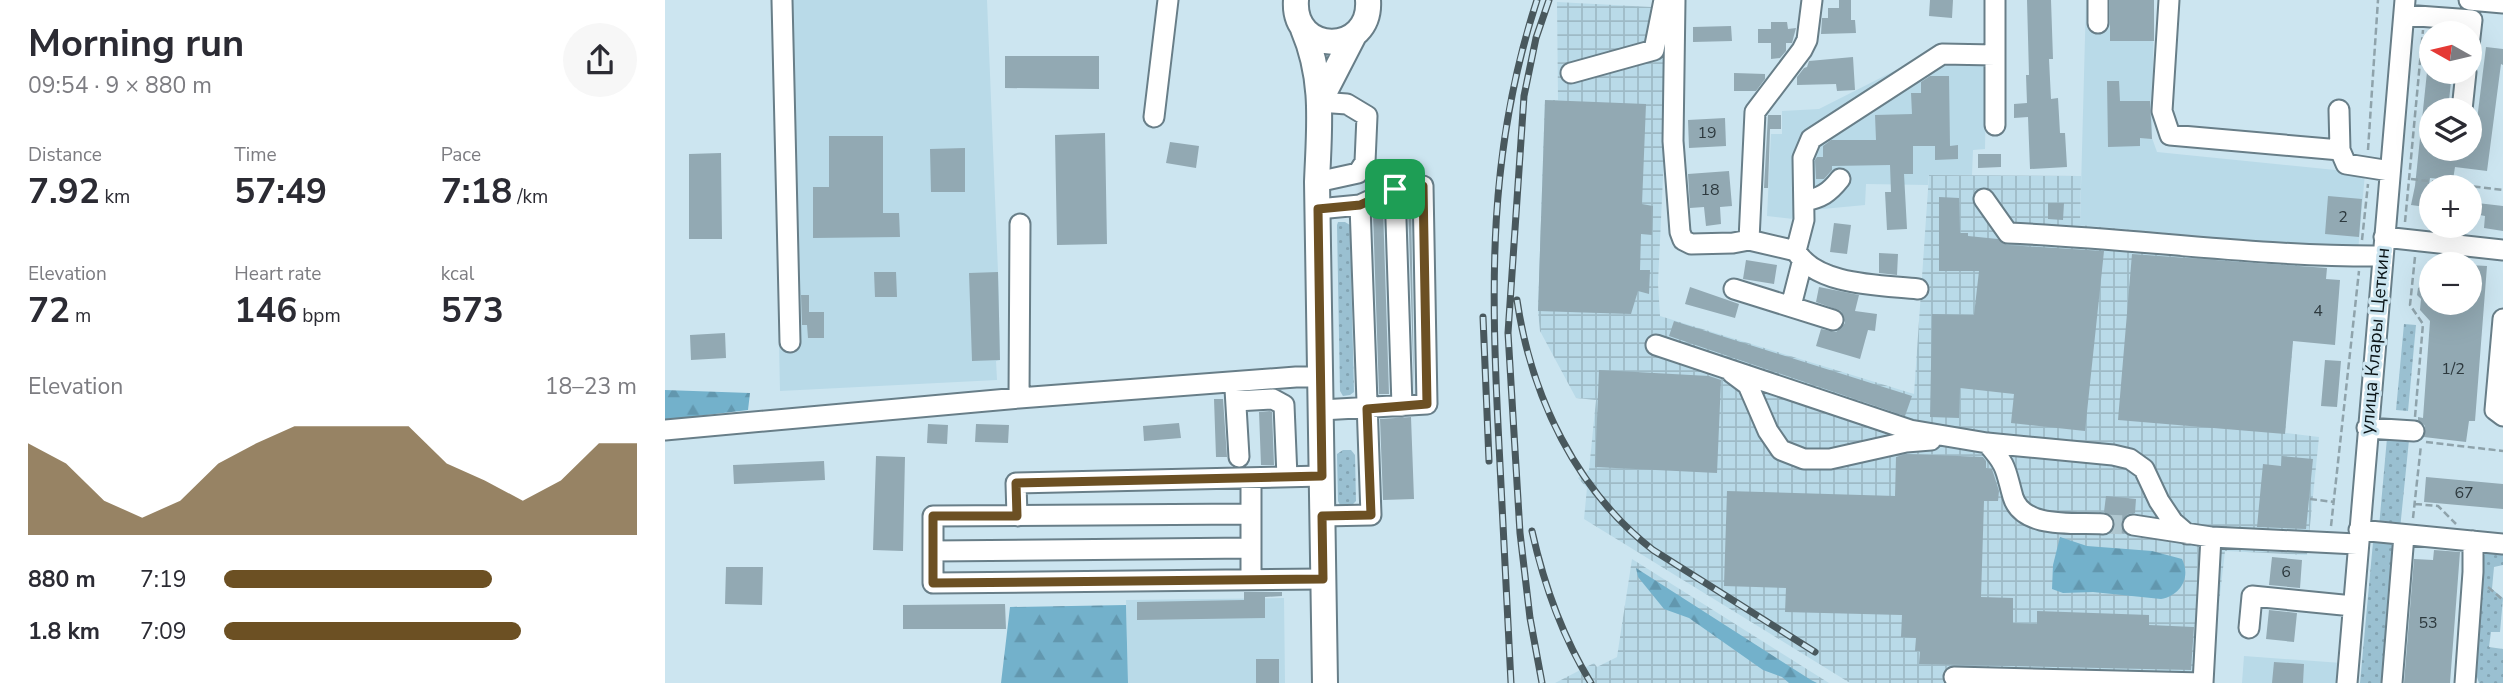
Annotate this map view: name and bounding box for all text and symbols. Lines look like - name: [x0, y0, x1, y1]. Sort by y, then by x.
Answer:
- text: Morning run: [28, 18, 244, 69]
- north arrow: [2419, 21, 2481, 84]
- map controls: [2419, 21, 2482, 315]
- button: share: [563, 23, 637, 97]
- text: 09:54 · 9 × 880 m: [28, 70, 212, 101]
- button: layers: [2419, 98, 2482, 161]
- house number: 19: [1697, 122, 1717, 144]
- text: Distance: [28, 142, 102, 168]
- text: Time: [234, 142, 277, 168]
- text: Pace: [441, 142, 481, 168]
- pin: [1365, 159, 1425, 219]
- text: 7.92: [28, 168, 100, 215]
- text: 57:49: [234, 168, 327, 215]
- text: 7:18: [441, 168, 512, 215]
- icon: arrive: [1376, 170, 1414, 208]
- button: +: [2419, 175, 2482, 238]
- house number: 18: [1700, 179, 1720, 201]
- text: km: [100, 184, 130, 210]
- text: /km: [512, 184, 548, 210]
- house number: 2: [2338, 206, 2348, 228]
- street label: улица Клары Цеткин: [2354, 247, 2396, 435]
- button: −: [2419, 252, 2482, 315]
- text: Elevation: [28, 261, 107, 287]
- text: Heart rate: [234, 261, 321, 287]
- text: kcal: [441, 261, 474, 287]
- text: 72: [28, 287, 70, 334]
- text: 146: [234, 287, 297, 334]
- text: 573: [441, 287, 504, 334]
- house number: 4: [2313, 300, 2323, 322]
- text: m: [70, 303, 91, 329]
- text: bpm: [297, 303, 341, 329]
- house number: 1/2: [2441, 358, 2465, 380]
- text: Elevation: [28, 371, 123, 402]
- text: 18–23 m: [545, 371, 637, 402]
- house number: 67: [2454, 482, 2474, 504]
- house number: 6: [2281, 561, 2291, 583]
- text: 880 m: [28, 564, 96, 595]
- text: 7:19: [140, 564, 187, 595]
- house number: 53: [2418, 612, 2438, 634]
- text: 1.8 km: [28, 616, 100, 647]
- text: 7:09: [140, 616, 187, 647]

